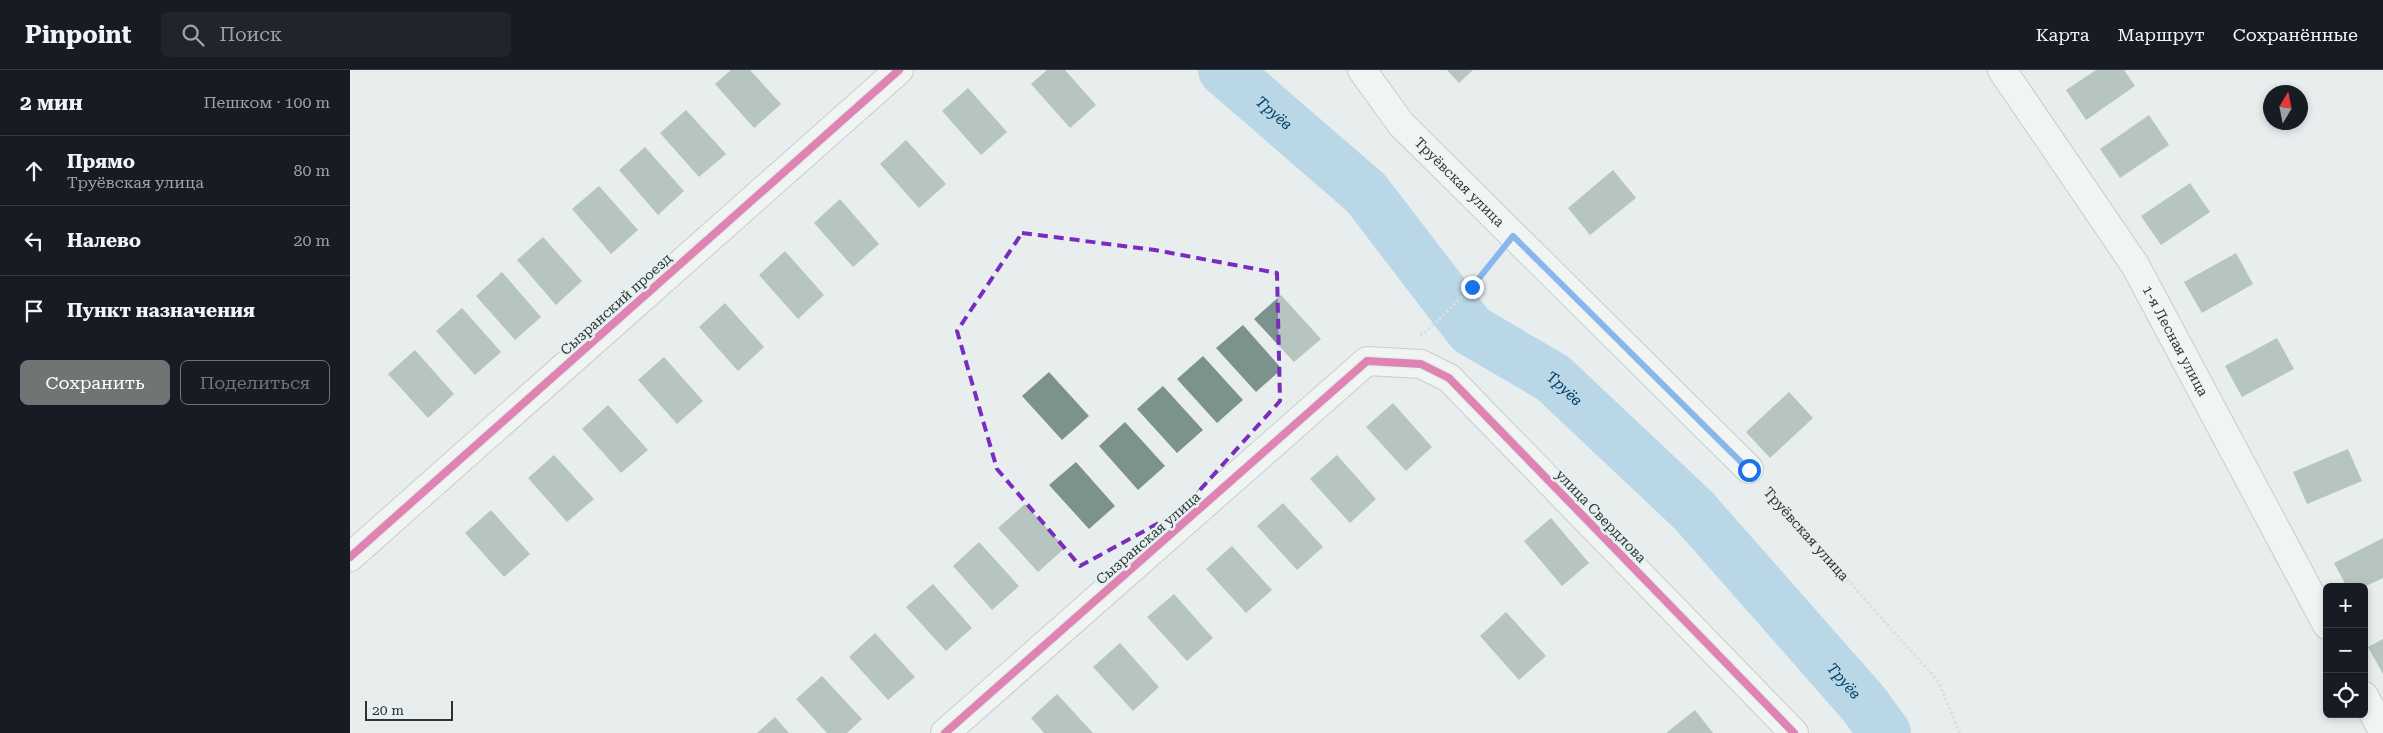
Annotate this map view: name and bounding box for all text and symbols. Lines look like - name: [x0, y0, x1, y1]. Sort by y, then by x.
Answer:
- search box: [161, 12, 511, 57]
- text: Pinpoint: [25, 21, 131, 49]
- icon: search: [179, 21, 207, 49]
- text: Поиск: [219, 23, 282, 46]
- text: Карта: [2036, 24, 2090, 45]
- text: Маршрут: [2118, 24, 2205, 45]
- text: Сохранённые: [2233, 24, 2358, 45]
- north arrow: [2263, 85, 2308, 130]
- text: 2 мин: [20, 91, 83, 115]
- text: Пешком · 100 m: [203, 93, 330, 112]
- water label: Труёв: [1252, 93, 1296, 134]
- street label: Труёвская улица: [1411, 134, 1508, 230]
- text: Прямо: [67, 150, 135, 173]
- icon: ahead: [20, 157, 48, 185]
- text: 80 m: [293, 161, 330, 180]
- text: Труёвская улица: [67, 173, 204, 192]
- icon: left: [20, 227, 48, 255]
- text: Налево: [67, 229, 141, 252]
- text: 20 m: [293, 231, 330, 250]
- street label: Сызранский проезд: [557, 250, 675, 358]
- route end: [1461, 276, 1484, 299]
- street label: 1-я Лесная улица: [2139, 283, 2212, 399]
- icon: arrive: [20, 297, 48, 325]
- text: Пункт назначения: [67, 299, 255, 322]
- button: Сохранить: [20, 360, 170, 405]
- button: Поделиться: [180, 360, 330, 405]
- water label: Труёв: [1544, 367, 1586, 410]
- route start: [1738, 459, 1761, 482]
- street label: улица Свердлова: [1552, 466, 1650, 566]
- street label: Труёвская улица: [1760, 484, 1853, 584]
- street label: Сызранская улица: [1093, 488, 1204, 588]
- map controls: [2323, 583, 2368, 718]
- button: +: [2323, 583, 2368, 628]
- button: −: [2323, 628, 2368, 673]
- water label: Труёв: [1823, 659, 1865, 703]
- button: locate: [2323, 673, 2368, 718]
- scale bar: [365, 698, 452, 721]
- text: 20 m: [372, 702, 404, 718]

